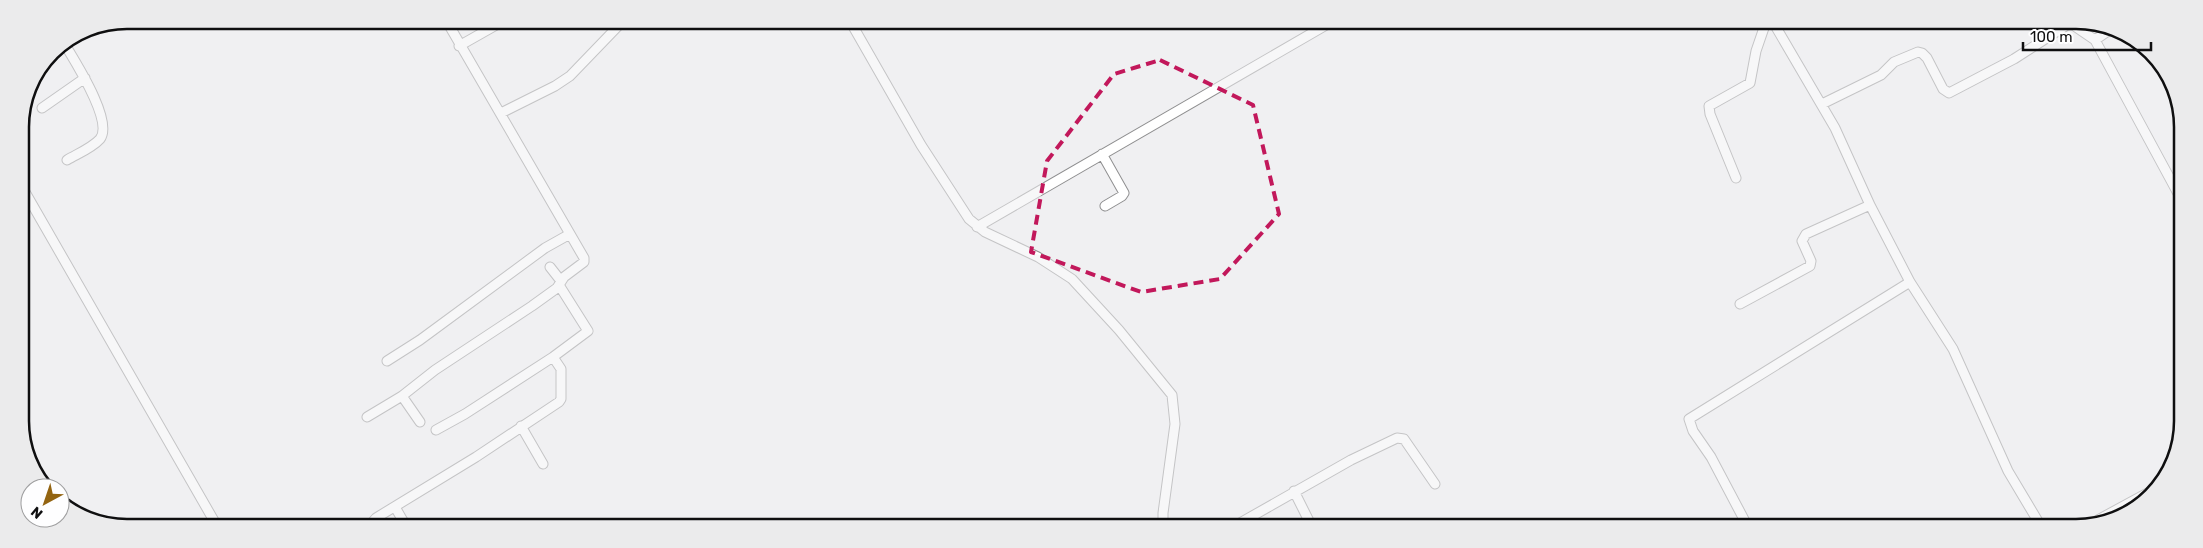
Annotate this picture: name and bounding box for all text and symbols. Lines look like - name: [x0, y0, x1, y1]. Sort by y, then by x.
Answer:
- scale bar: [2023, 20, 2150, 52]
- text: 100 m: [2030, 28, 2072, 46]
- north arrow: [20, 478, 70, 528]
- text: N: [28, 503, 46, 522]

